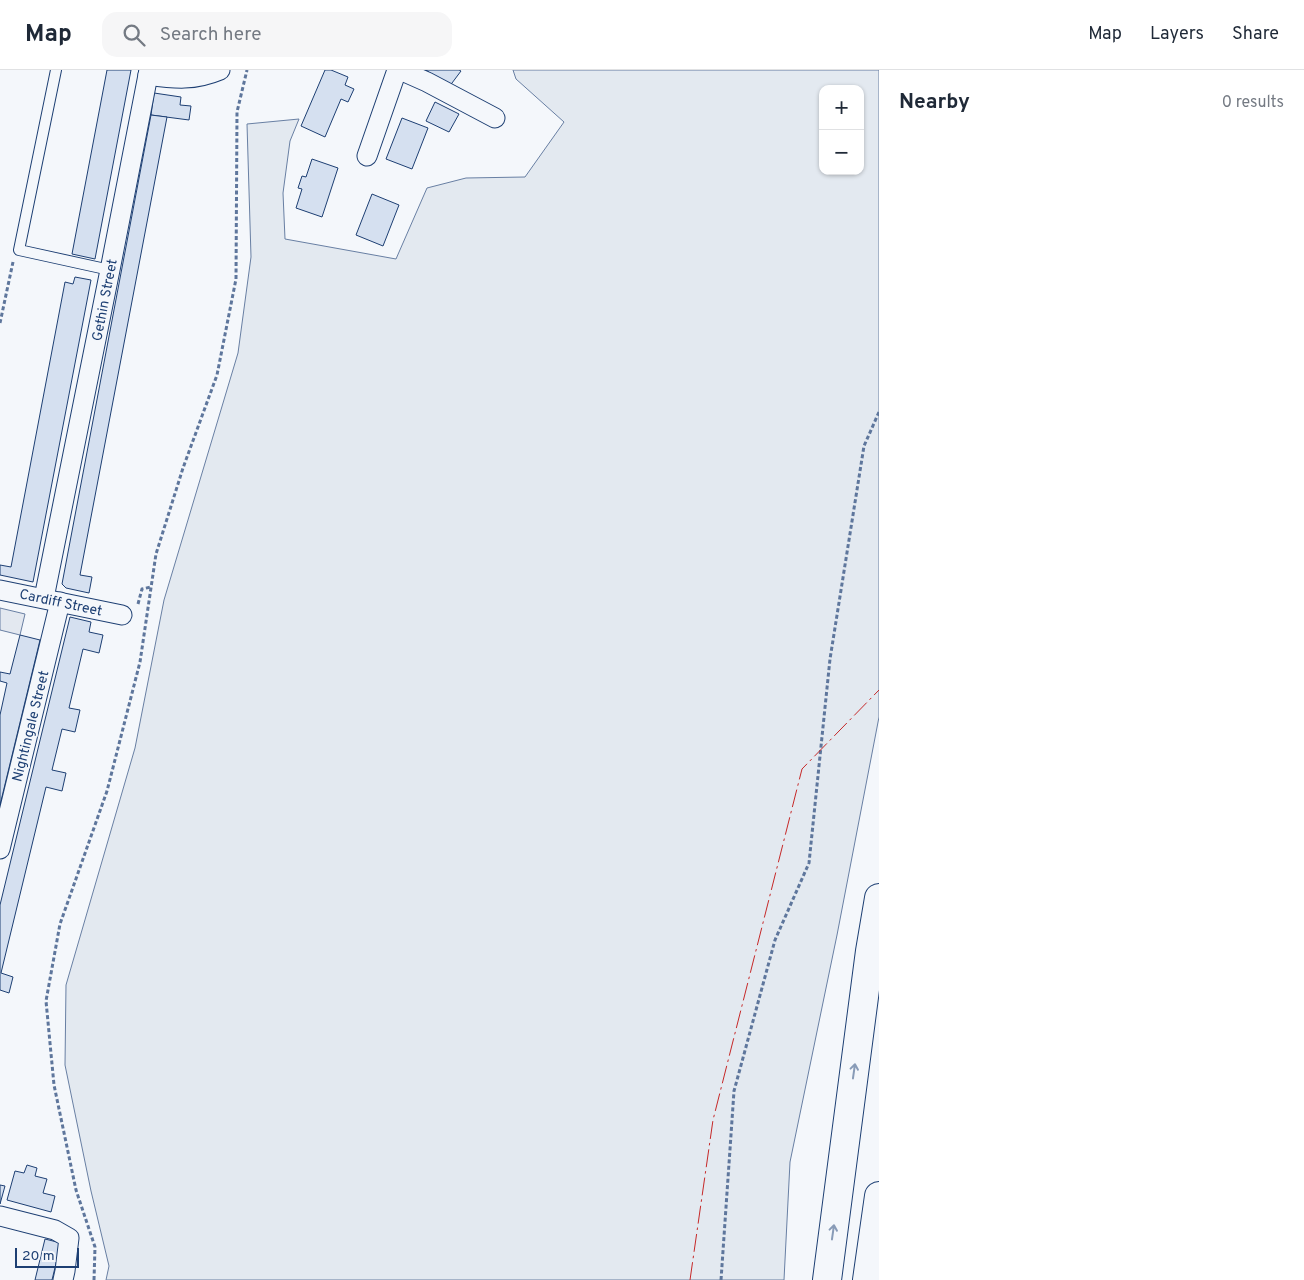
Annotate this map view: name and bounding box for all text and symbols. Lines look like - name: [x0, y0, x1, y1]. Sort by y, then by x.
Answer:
- search box: [102, 12, 452, 57]
- text: Map: [25, 20, 72, 50]
- icon: search: [120, 21, 148, 49]
- text: Search here: [160, 23, 261, 47]
- text: Map: [1088, 23, 1122, 46]
- text: Layers: [1150, 23, 1204, 46]
- text: Share: [1232, 23, 1279, 46]
- map controls: [819, 85, 864, 175]
- button: +: [819, 85, 864, 130]
- text: Nearby: [899, 89, 970, 116]
- text: 0 results: [1222, 93, 1284, 113]
- button: −: [819, 130, 864, 175]
- street label: Gethin Street: [89, 258, 122, 343]
- street label: Cardiff Street: [18, 586, 104, 621]
- street label: Nightingale Street: [9, 669, 54, 784]
- one-way arrow: [850, 1063, 860, 1079]
- one-way arrow: [828, 1224, 838, 1240]
- scale bar: [15, 1245, 79, 1268]
- text: 20 m: [22, 1248, 55, 1265]

